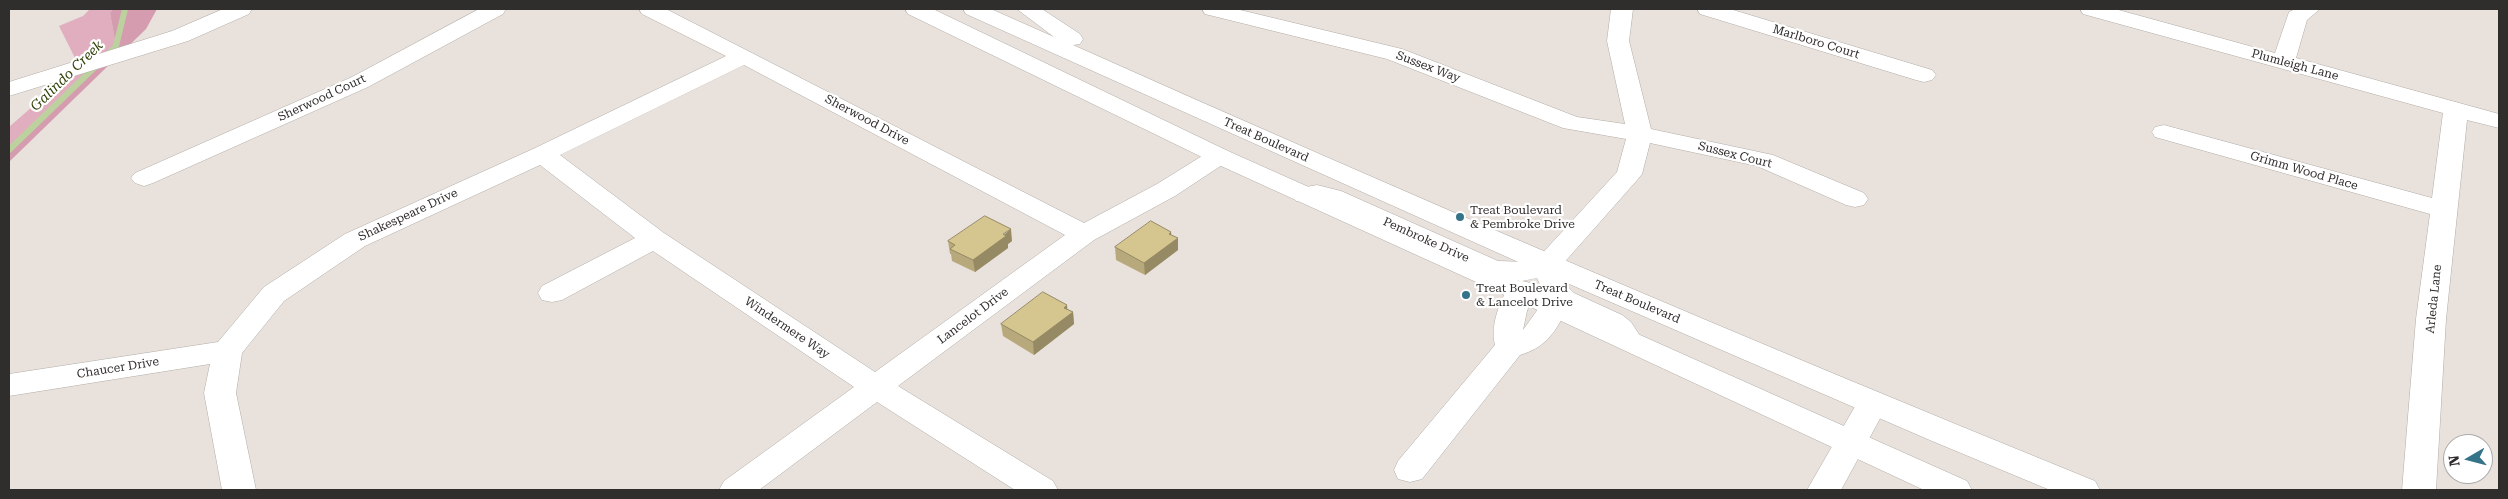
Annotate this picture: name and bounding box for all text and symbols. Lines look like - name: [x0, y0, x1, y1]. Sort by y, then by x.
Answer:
- street label: Marlboro Court: [1771, 22, 1861, 62]
- water label: Galindo Creek: [27, 37, 107, 115]
- street label: Plumleigh Lane: [2250, 46, 2340, 84]
- street label: Sussex Way: [1394, 48, 1462, 86]
- street label: Sherwood Court: [276, 71, 368, 125]
- street label: Sherwood Drive: [822, 92, 912, 148]
- street label: Treat Boulevard: [1221, 115, 1311, 165]
- street label: Sussex Court: [1697, 139, 1773, 171]
- street label: Grimm Wood Place: [2249, 149, 2359, 193]
- street label: Shakespeare Drive: [356, 186, 460, 244]
- place label: Treat Boulevard & Pembroke Drive: [1470, 203, 1575, 231]
- marker: Treat Boulevard & Pembroke Drive: [1454, 211, 1466, 223]
- street label: Pembroke Drive: [1381, 215, 1471, 265]
- street label: Arleda Lane: [2423, 264, 2445, 334]
- street label: Treat Boulevard: [1592, 277, 1682, 327]
- place label: Treat Boulevard & Lancelot Drive: [1476, 281, 1573, 309]
- street label: Lancelot Drive: [935, 285, 1011, 347]
- marker: Treat Boulevard & Lancelot Drive: [1460, 289, 1472, 301]
- street label: Windermere Way: [742, 294, 832, 362]
- street label: Chaucer Drive: [76, 354, 160, 382]
- north arrow: [2443, 434, 2493, 484]
- text: N: [2445, 454, 2463, 467]

